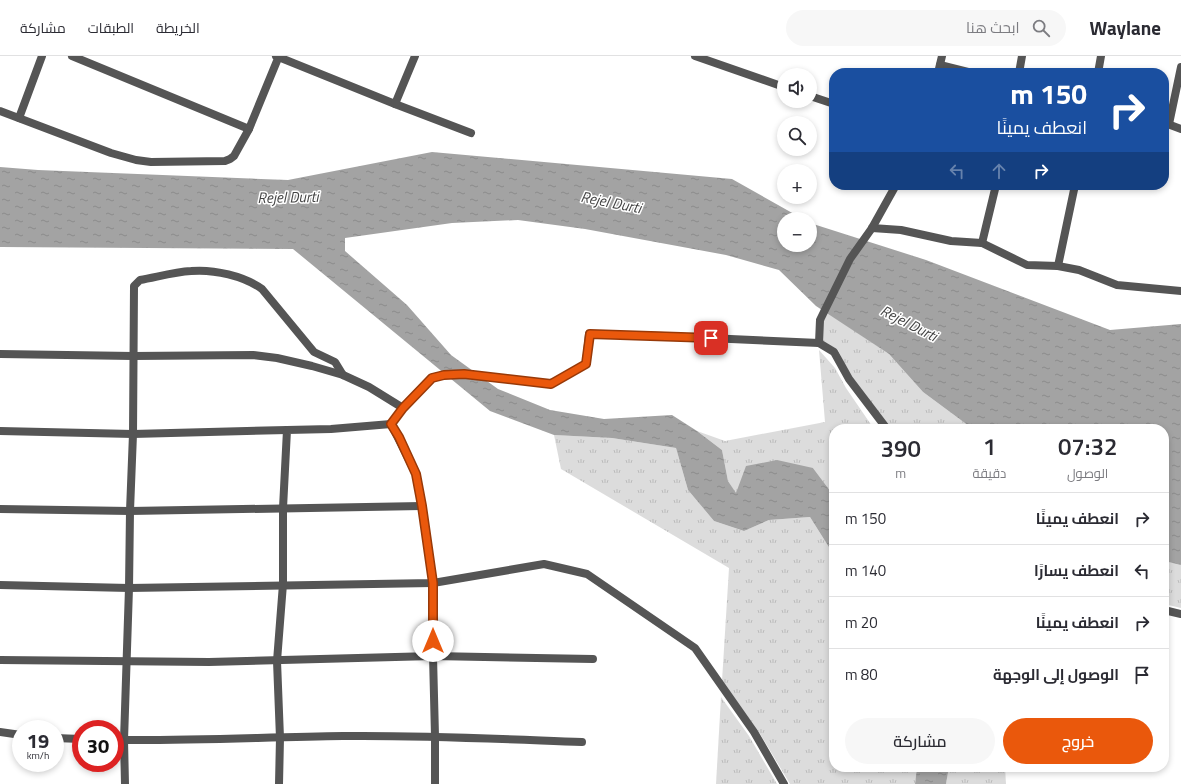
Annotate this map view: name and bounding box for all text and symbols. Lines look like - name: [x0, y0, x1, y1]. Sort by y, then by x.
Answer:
- search box: [786, 10, 1066, 46]
- text: Waylane: [1090, 13, 1161, 42]
- text: ابحث هنا: [966, 16, 1020, 39]
- text: مشاركة: [20, 17, 66, 38]
- text: الطبقات: [88, 17, 134, 38]
- text: الخريطة: [156, 17, 200, 38]
- icon: search: [1030, 17, 1052, 39]
- map controls: [777, 68, 817, 252]
- button: sound: [777, 68, 817, 108]
- text: 150 m: [1010, 72, 1087, 115]
- icon: right: [1101, 84, 1153, 136]
- text: انعطف يمينًا: [997, 114, 1087, 141]
- button: search: [777, 116, 817, 156]
- icon: left: [946, 160, 968, 182]
- icon: ahead: [988, 160, 1010, 182]
- icon: right: [1030, 160, 1052, 182]
- button: +: [777, 164, 817, 204]
- water label: Rejel Durti: [257, 185, 321, 209]
- water label: Rejel Durti: [579, 185, 645, 219]
- button: −: [777, 212, 817, 252]
- water label: Rejel Durti: [877, 299, 943, 348]
- pin: [694, 321, 728, 355]
- icon: arrive: [700, 327, 722, 349]
- text: 1: [983, 428, 996, 464]
- text: 07:32: [1058, 428, 1117, 464]
- text: 390: [881, 430, 921, 466]
- text: m: [895, 463, 906, 483]
- text: دقيقة: [973, 463, 1006, 483]
- text: الوصول: [1067, 463, 1108, 483]
- text: 150 m: [845, 507, 886, 530]
- text: انعطف يمينًا: [1036, 507, 1119, 530]
- icon: right: [1131, 508, 1153, 530]
- text: 140 m: [845, 559, 886, 582]
- text: انعطف يسارًا: [1034, 559, 1119, 582]
- icon: left: [1131, 560, 1153, 582]
- text: 20 m: [845, 611, 878, 634]
- text: انعطف يمينًا: [1036, 611, 1119, 634]
- icon: right: [1131, 612, 1153, 634]
- position arrow: [412, 620, 454, 662]
- text: 80 m: [845, 663, 878, 686]
- text: الوصول إلى الوجهة: [993, 663, 1119, 686]
- icon: arrive: [1131, 664, 1153, 686]
- button: مشاركة: [845, 718, 995, 764]
- button: خروج: [1003, 718, 1153, 764]
- speed limit sign: 30: [72, 720, 124, 772]
- text: 19: [27, 725, 49, 756]
- text: km/h: [27, 748, 49, 763]

